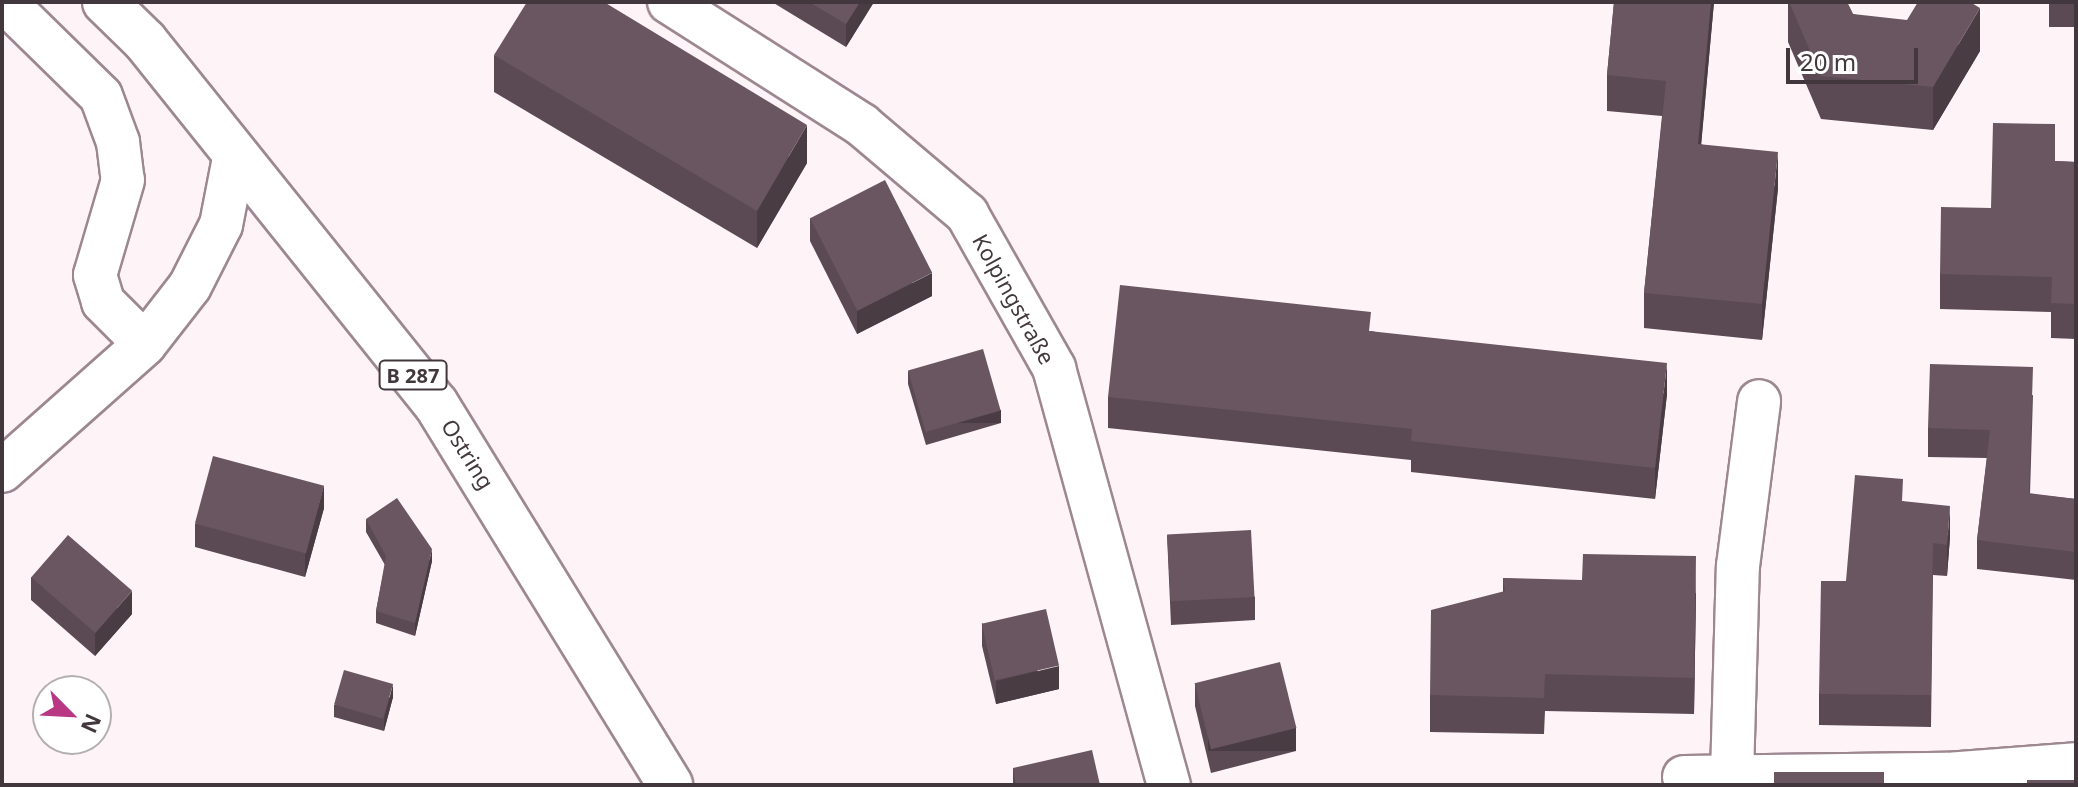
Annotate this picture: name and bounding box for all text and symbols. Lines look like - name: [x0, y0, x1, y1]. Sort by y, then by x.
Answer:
- scale bar: [1790, 32, 1922, 82]
- text: 20 m: [1800, 45, 1856, 78]
- street label: Kolpingstraße: [967, 229, 1061, 369]
- road number: B 287: [377, 359, 449, 391]
- street label: Ostring: [436, 414, 500, 494]
- north arrow: [32, 675, 112, 755]
- text: N: [75, 710, 109, 738]

